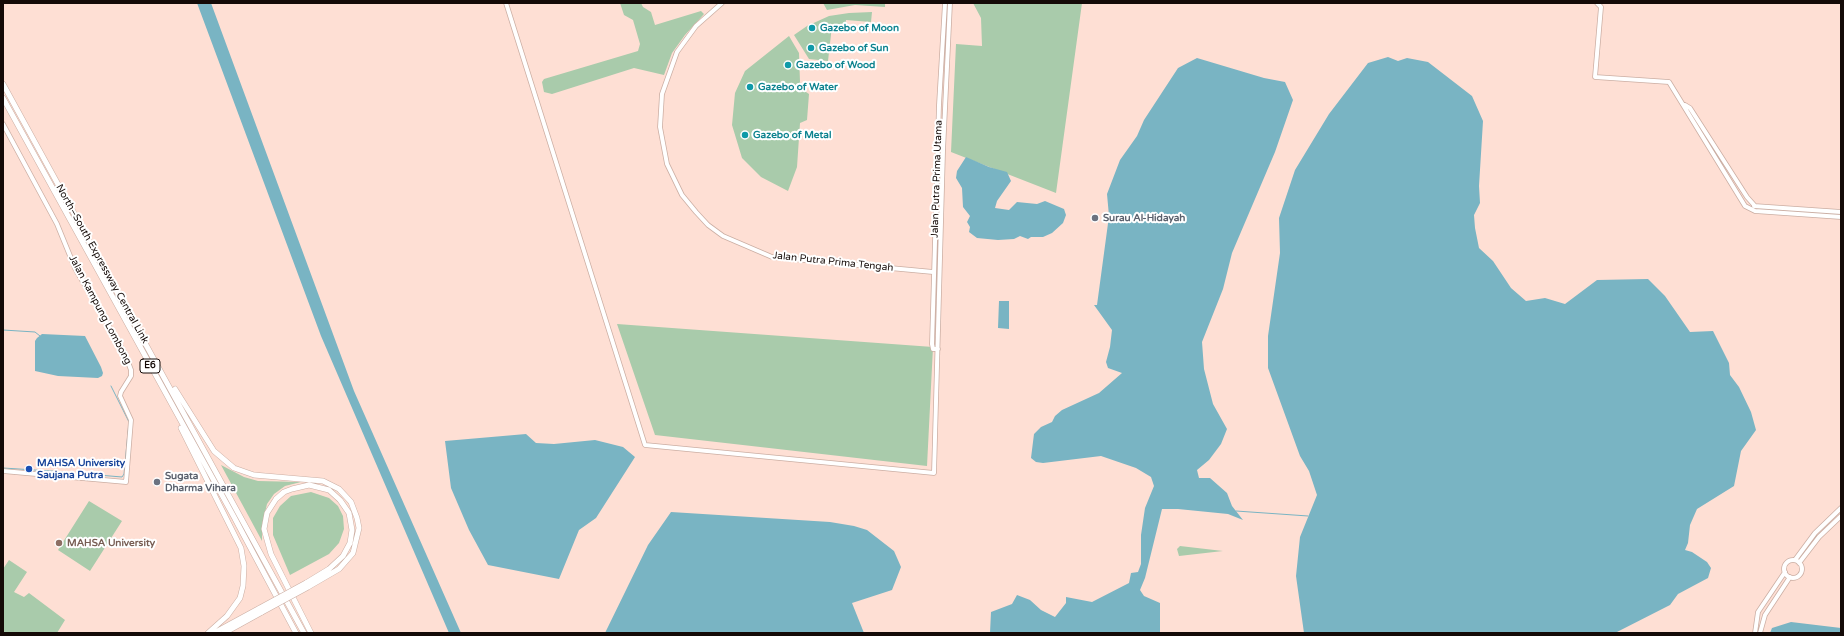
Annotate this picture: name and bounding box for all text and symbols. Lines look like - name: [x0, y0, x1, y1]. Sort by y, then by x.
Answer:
- place label: Gazebo of Moon: [820, 22, 899, 34]
- marker: Gazebo of Moon: [807, 23, 817, 33]
- place label: Gazebo of Sun: [819, 42, 889, 54]
- marker: Gazebo of Sun: [806, 43, 816, 53]
- place label: Gazebo of Wood: [796, 59, 875, 71]
- marker: Gazebo of Wood: [783, 60, 793, 70]
- place label: Gazebo of Water: [758, 81, 838, 93]
- marker: Gazebo of Water: [745, 82, 755, 92]
- street label: Jalan Putra Prima Utama: [929, 120, 945, 238]
- place label: Gazebo of Metal: [753, 129, 831, 141]
- marker: Gazebo of Metal: [740, 130, 750, 140]
- street label: North–South Expressway Central Link: [53, 182, 151, 346]
- place label: Surau Al-Hidayah: [1103, 212, 1185, 224]
- marker: Surau Al-Hidayah: [1090, 213, 1100, 223]
- street label: Jalan Putra Prima Tengah: [772, 250, 894, 274]
- street label: Jalan Kampung Lombong: [66, 253, 134, 367]
- road number: E6: [140, 359, 160, 373]
- place label: MAHSA University Saujana Putra: [37, 457, 125, 480]
- marker: MAHSA University Saujana Putra: [24, 464, 34, 474]
- place label: Sugata Dharma Vihara: [165, 470, 236, 494]
- marker: Sugata Dharma Vihara: [152, 477, 162, 487]
- place label: MAHSA University: [67, 537, 155, 549]
- marker: MAHSA University: [54, 538, 64, 548]

